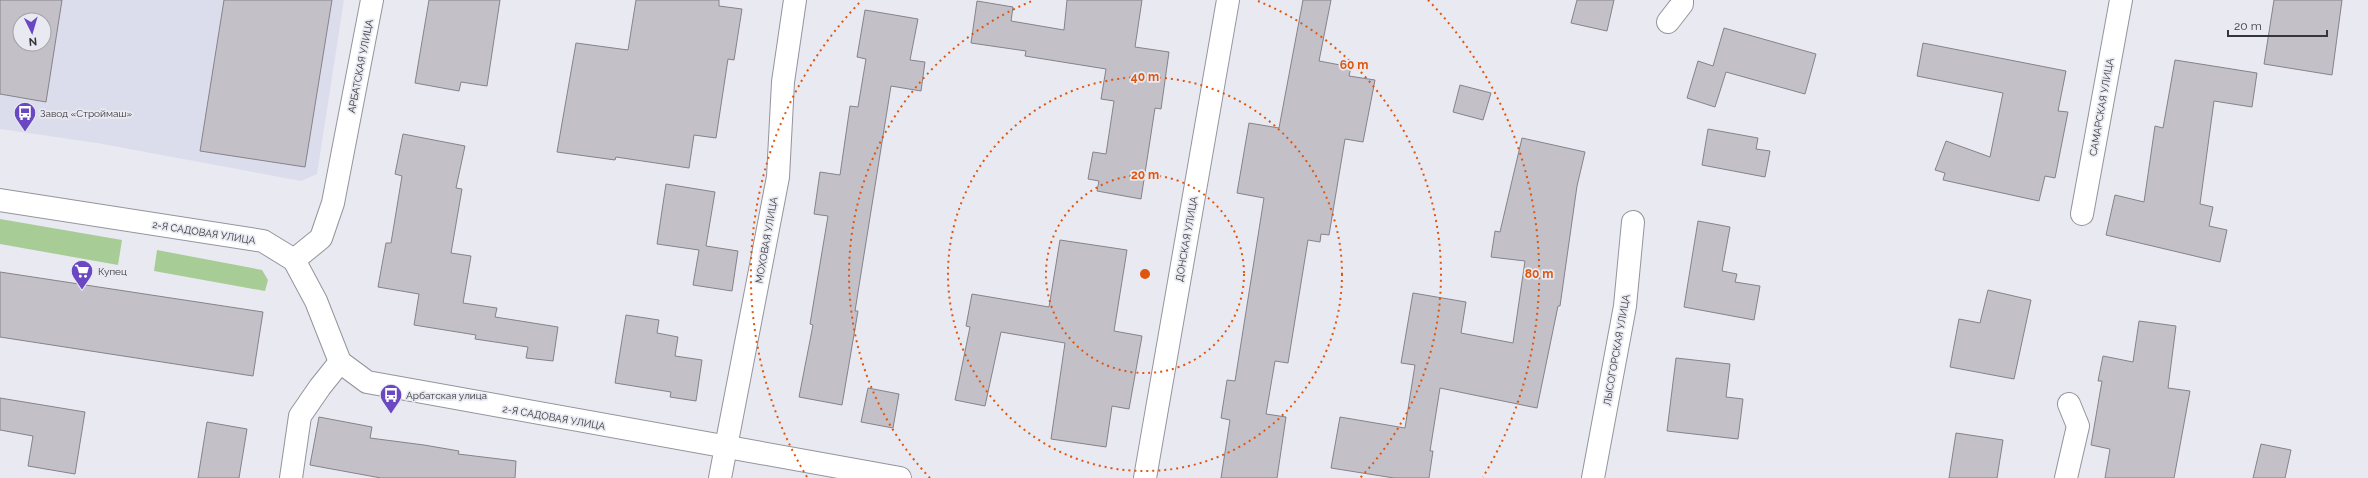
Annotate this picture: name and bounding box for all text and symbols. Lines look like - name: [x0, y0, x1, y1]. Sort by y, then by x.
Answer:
- north arrow: [12, 12, 52, 52]
- scale bar: [2228, 12, 2327, 38]
- street label: АРБАТСКАЯ УЛИЦА: [346, 18, 375, 114]
- text: 20 m: [2234, 19, 2262, 33]
- text: N: [28, 35, 38, 48]
- street label: САМАРСКАЯ УЛИЦА: [2087, 57, 2116, 157]
- text: 60 m: [1340, 58, 1368, 72]
- text: 40 m: [1131, 70, 1159, 84]
- bus stop icon: Завод «Строймаш»: [12, 100, 38, 133]
- place label: Завод «Строймаш»: [40, 108, 132, 119]
- text: 20 m: [1131, 168, 1159, 182]
- street label: ДОНСКАЯ УЛИЦА: [1174, 195, 1199, 283]
- street label: МОХОВАЯ УЛИЦА: [753, 196, 780, 284]
- street label: 2-Я САДОВАЯ УЛИЦА: [152, 219, 256, 246]
- supermarket icon: Купец: [69, 258, 95, 291]
- place label: Купец: [98, 266, 127, 277]
- centre of rings: [1138, 267, 1152, 281]
- text: 80 m: [1525, 267, 1553, 281]
- street label: ЛЫСОГОРСКАЯ УЛИЦА: [1601, 293, 1632, 407]
- bus stop icon: Арбатская улица: [378, 382, 404, 415]
- place label: Арбатская улица: [406, 390, 487, 401]
- street label: 2-Я САДОВАЯ УЛИЦА: [502, 403, 606, 432]

